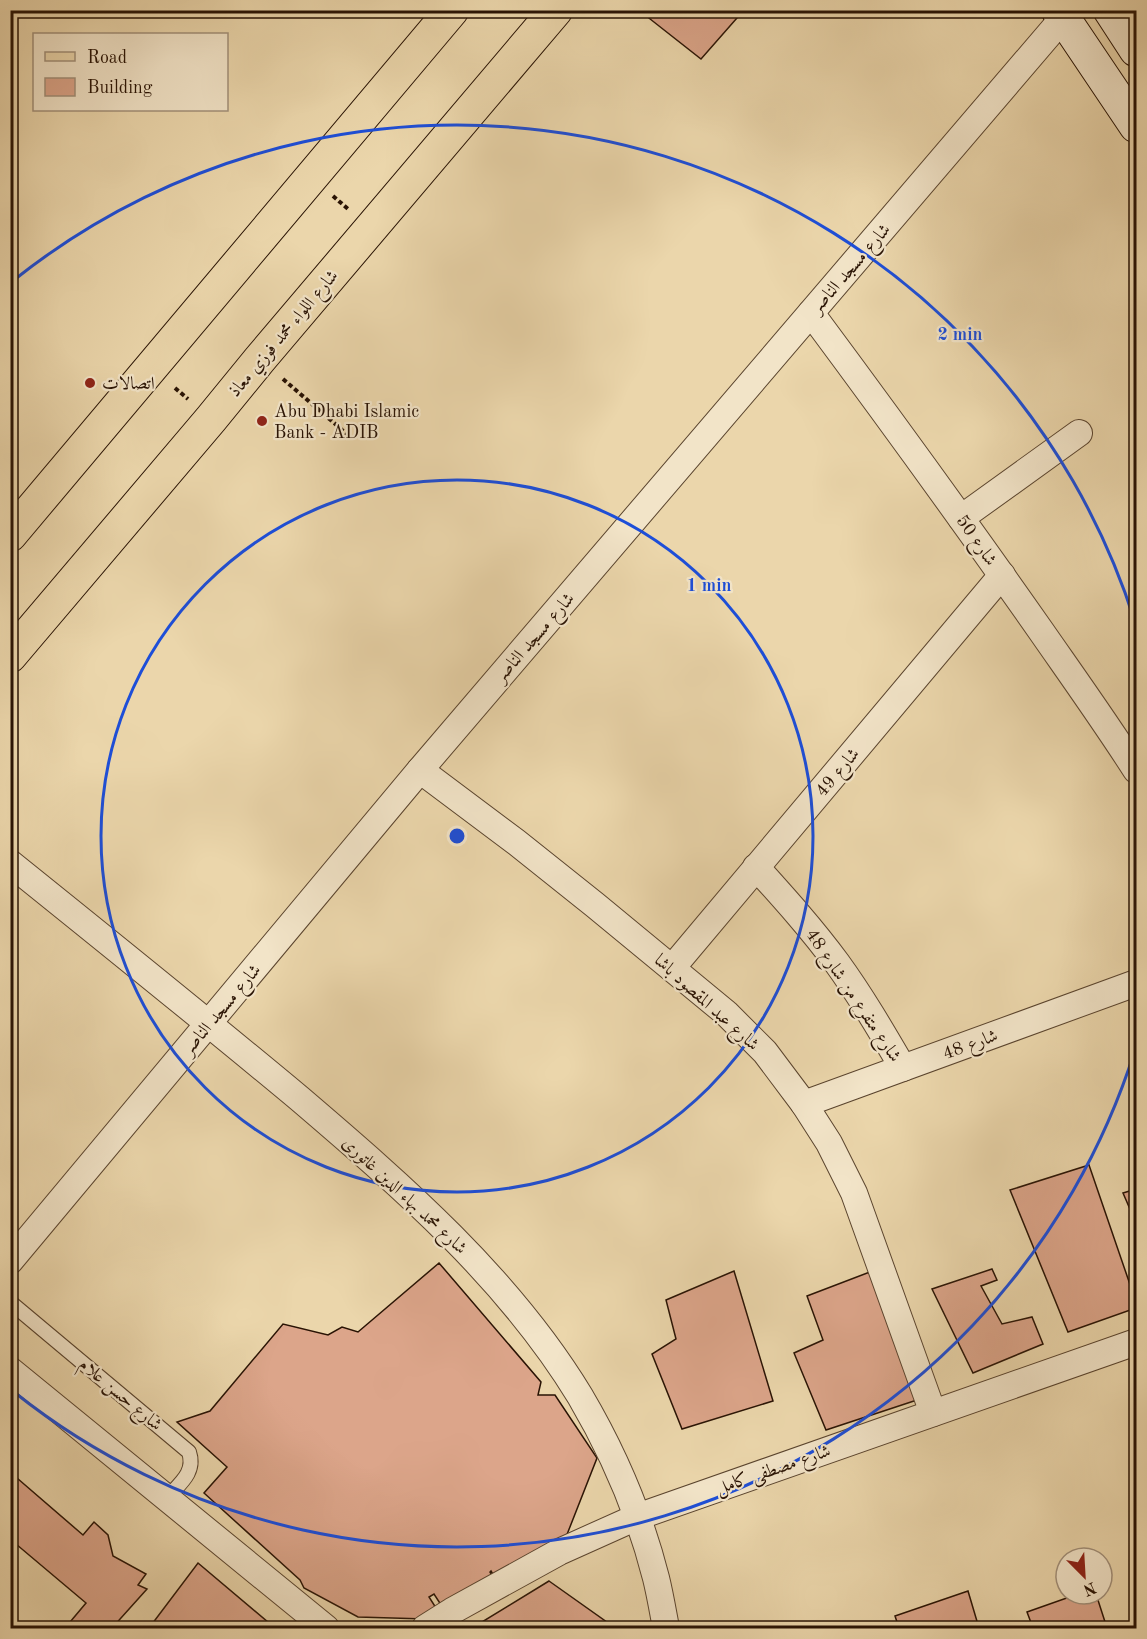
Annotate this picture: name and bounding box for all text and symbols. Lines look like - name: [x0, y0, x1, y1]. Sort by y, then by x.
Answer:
- legend: [33, 33, 228, 111]
- text: Road: [87, 49, 127, 67]
- text: Building: [87, 79, 153, 97]
- street label: شارع مسجد الناصر: [806, 221, 898, 322]
- street label: شارع اللواء محمد فوزي معاذ: [226, 267, 346, 404]
- text: 2 min: [937, 326, 983, 344]
- place label: اتصالات: [102, 375, 155, 393]
- marker: اتصالات: [83, 376, 97, 390]
- place label: Abu Dhabi Islamic Bank - ADIB: [274, 403, 419, 442]
- marker: Abu Dhabi Islamic Bank - ADIB: [255, 414, 269, 428]
- street label: شارع 50: [948, 512, 1000, 572]
- text: 1 min: [686, 577, 732, 595]
- street label: شارع مسجد الناصر: [490, 590, 582, 691]
- street label: شارع 49: [812, 745, 867, 804]
- centre of rings: [447, 826, 467, 846]
- street label: شارع متفرع من شارع 48: [798, 926, 904, 1068]
- street label: شارع عبد المقصود باشا: [647, 951, 762, 1058]
- street label: شارع مسجد الناصر: [178, 961, 268, 1063]
- street label: شارع 48: [940, 1027, 1002, 1068]
- street label: شارع محمد بهاء الدين غاتورى: [335, 1133, 470, 1262]
- street label: شارع حسن علام: [72, 1355, 165, 1439]
- street label: شارع مصطفى كامل: [713, 1441, 835, 1503]
- north arrow: [1054, 1546, 1114, 1606]
- text: N: [1080, 1578, 1098, 1598]

